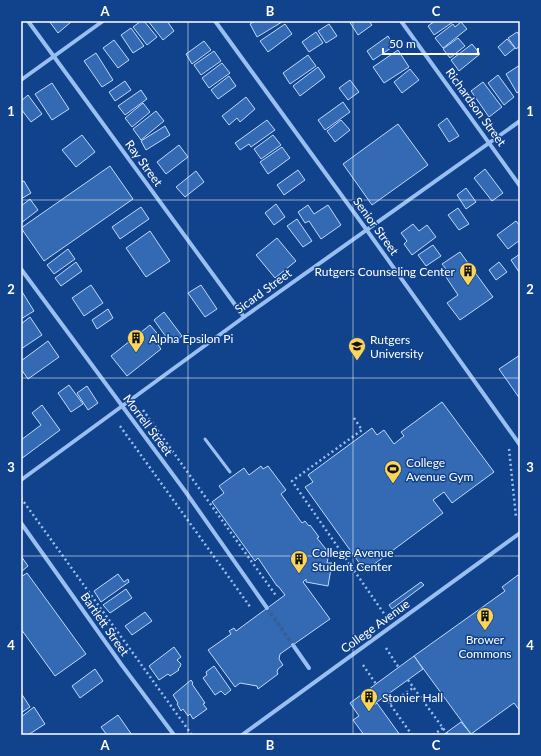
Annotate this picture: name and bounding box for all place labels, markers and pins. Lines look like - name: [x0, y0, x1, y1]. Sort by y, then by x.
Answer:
- building icon: Rutgers Counseling Center: [458, 261, 478, 286]
- place label: Rutgers Counseling Center: [314, 264, 456, 279]
- building icon: Alpha Epsilon Pi: [126, 328, 146, 353]
- place label: Alpha Epsilon Pi: [149, 331, 234, 346]
- place label: Rutgers University: [370, 332, 424, 361]
- school or university icon: Rutgers University: [347, 336, 367, 361]
- place label: College Avenue Gym: [406, 455, 474, 484]
- sports icon: College Avenue Gym: [383, 459, 403, 484]
- place label: College Avenue Student Center: [312, 545, 394, 574]
- building icon: College Avenue Student Center: [289, 549, 309, 574]
- building icon: Brower Commons: [475, 606, 495, 631]
- place label: Brower Commons: [458, 632, 512, 661]
- building icon: Stonier Hall: [359, 687, 379, 712]
- place label: Stonier Hall: [382, 690, 443, 705]

